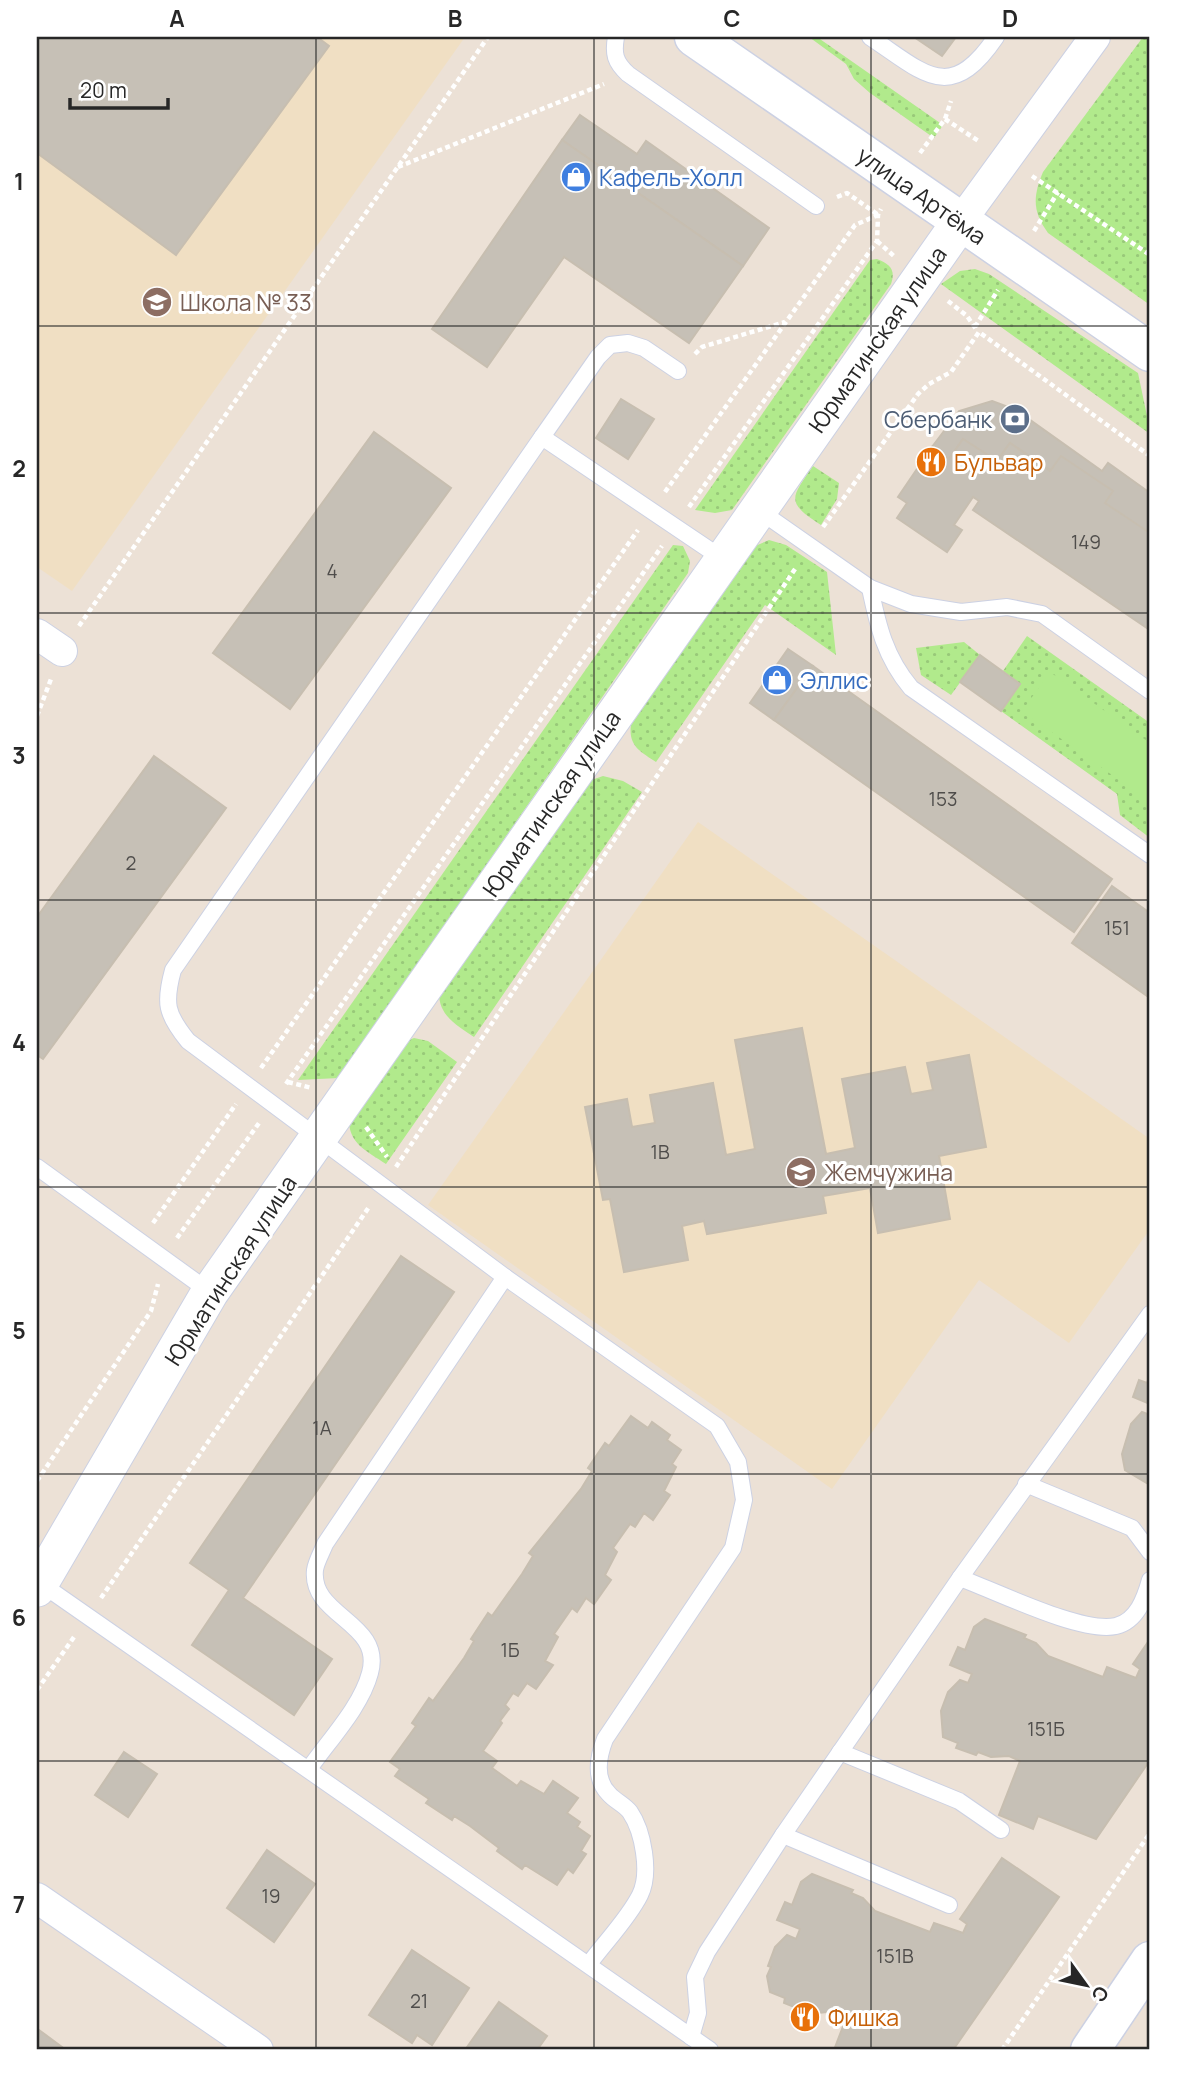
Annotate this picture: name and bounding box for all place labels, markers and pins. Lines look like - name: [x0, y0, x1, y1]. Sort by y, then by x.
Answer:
- shop icon: Кафель-Холл: [559, 160, 593, 194]
- place label: Кафель-Холл: [599, 161, 743, 193]
- school or university icon: Школа № 33: [140, 285, 174, 319]
- place label: Школа № 33: [180, 286, 312, 318]
- bank icon: Сбербанк: [998, 402, 1032, 436]
- place label: Сбербанк: [884, 403, 993, 435]
- restaurant icon: Бульвар: [914, 445, 948, 479]
- place label: Бульвар: [954, 446, 1043, 478]
- shop icon: Эллис: [760, 663, 794, 697]
- place label: Эллис: [800, 664, 868, 696]
- school or university icon: Жемчужина: [784, 1155, 818, 1189]
- place label: Жемчужина: [824, 1156, 953, 1188]
- restaurant icon: Фишка: [788, 2000, 822, 2034]
- place label: Фишка: [828, 2001, 899, 2033]

